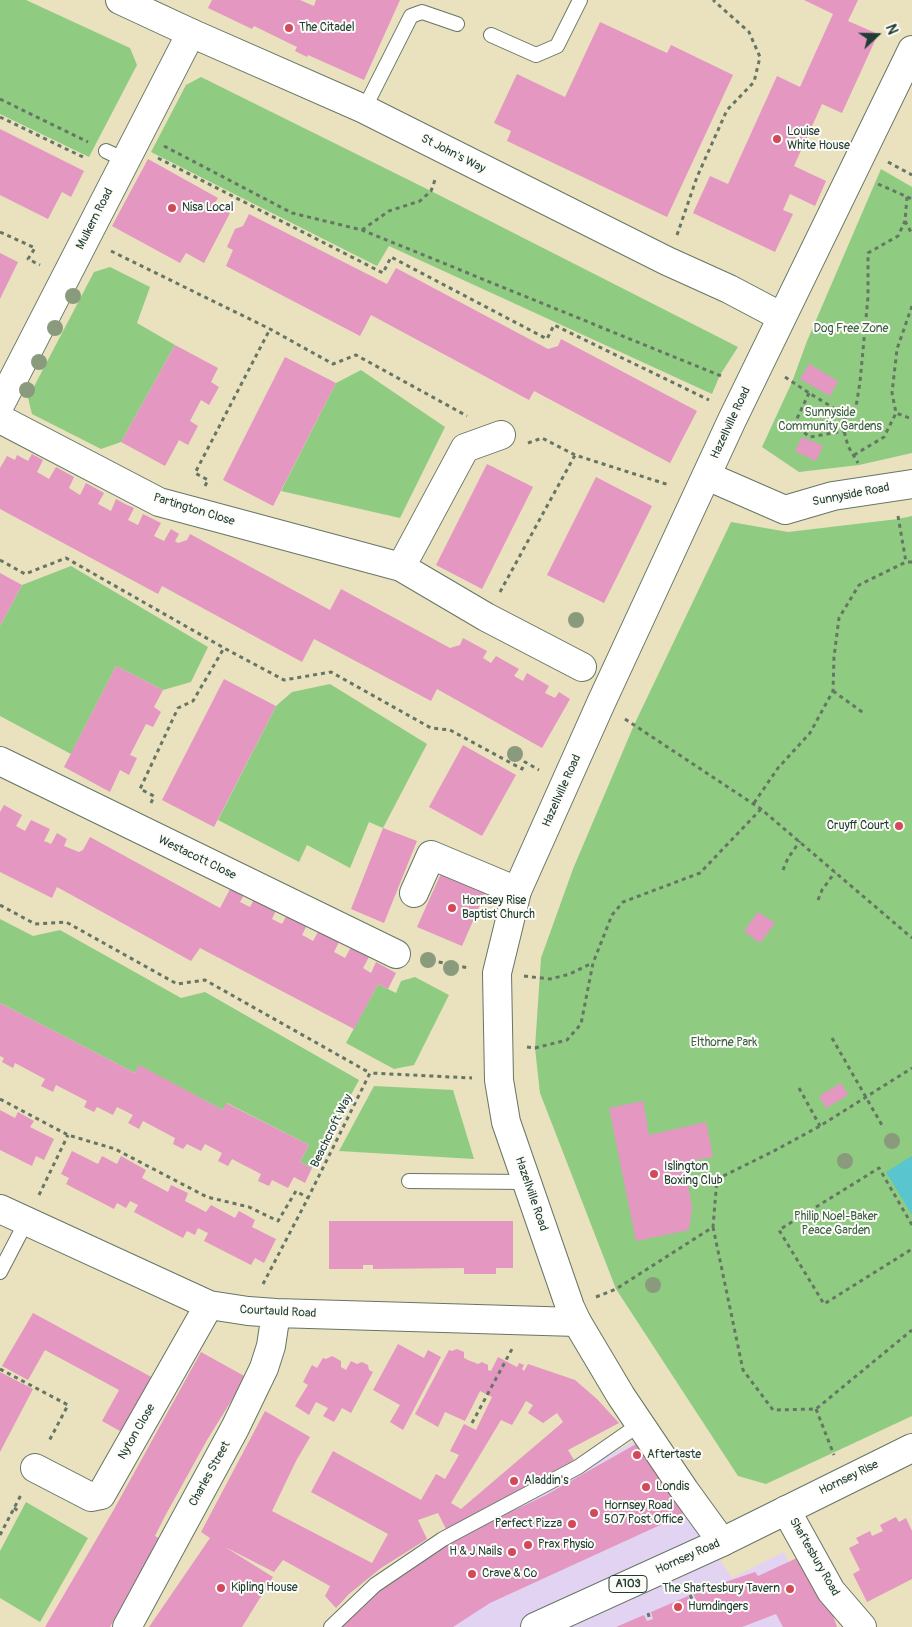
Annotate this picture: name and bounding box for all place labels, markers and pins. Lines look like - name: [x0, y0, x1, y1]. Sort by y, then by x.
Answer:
- place label: The Citadel: [299, 21, 355, 35]
- marker: The Citadel: [283, 22, 295, 34]
- place label: Louise White House: [787, 125, 850, 153]
- marker: Louise White House: [771, 133, 783, 145]
- place label: Nisa Local: [182, 201, 234, 215]
- marker: Nisa Local: [166, 202, 178, 214]
- place label: Cruyff Court: [827, 819, 889, 833]
- marker: Cruyff Court: [893, 820, 905, 832]
- place label: Hornsey Rise Baptist Church: [462, 894, 535, 922]
- marker: Hornsey Rise Baptist Church: [446, 902, 458, 914]
- place label: Islington Boxing Club: [664, 1160, 723, 1188]
- marker: Islington Boxing Club: [648, 1168, 660, 1180]
- place label: Aftertaste: [647, 1448, 701, 1462]
- marker: Aftertaste: [631, 1449, 643, 1461]
- place label: Aladdin's: [524, 1474, 569, 1488]
- marker: Aladdin's: [508, 1475, 520, 1487]
- place label: Londis: [656, 1480, 689, 1494]
- marker: Londis: [640, 1481, 652, 1493]
- place label: Hornsey Road 507 Post Office: [604, 1499, 683, 1527]
- marker: Hornsey Road 507 Post Office: [588, 1507, 600, 1519]
- place label: Perfect Pizza: [495, 1517, 562, 1531]
- marker: Perfect Pizza: [566, 1518, 578, 1530]
- place label: Prax Physio: [538, 1538, 594, 1552]
- marker: Prax Physio: [522, 1539, 534, 1551]
- place label: H & J Nails: [449, 1545, 502, 1559]
- marker: H & J Nails: [506, 1546, 518, 1558]
- place label: Crave & Co: [482, 1567, 537, 1581]
- marker: Crave & Co: [466, 1568, 478, 1580]
- place label: Kipling House: [231, 1581, 298, 1595]
- marker: Kipling House: [215, 1582, 227, 1594]
- place label: The Shaftesbury Tavern: [662, 1582, 780, 1596]
- marker: The Shaftesbury Tavern: [784, 1583, 796, 1595]
- place label: Humdingers: [688, 1600, 748, 1614]
- marker: Humdingers: [672, 1601, 684, 1613]

